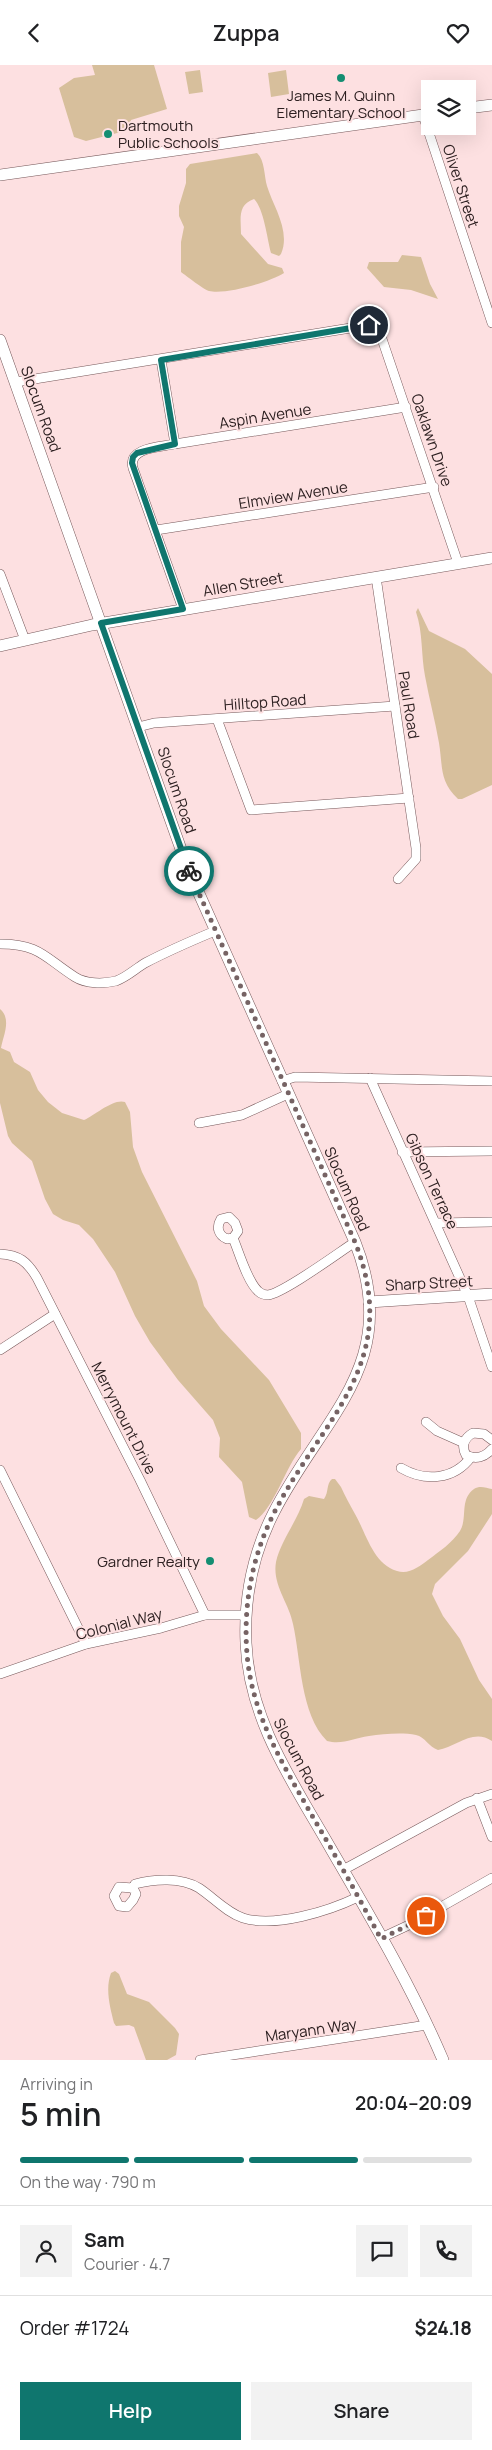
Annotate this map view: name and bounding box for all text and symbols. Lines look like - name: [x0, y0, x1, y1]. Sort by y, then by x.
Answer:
- text: Zuppa: [212, 18, 280, 48]
- icon: back: [20, 19, 48, 47]
- icon: heart: [444, 19, 472, 47]
- marker: James M. Quinn Elementary School: [335, 72, 347, 84]
- map controls: [421, 80, 476, 135]
- button: layers: [421, 80, 476, 135]
- place label: James M. Quinn Elementary School: [277, 85, 405, 123]
- place label: Dartmouth Public Schools: [118, 115, 219, 153]
- marker: Dartmouth Public Schools: [102, 128, 114, 140]
- street label: Oliver Street: [438, 142, 484, 230]
- pin: [348, 304, 390, 346]
- icon: home: [355, 311, 383, 339]
- street label: Slocum Road: [16, 363, 66, 455]
- street label: Oaklawn Drive: [406, 391, 458, 489]
- street label: Aspin Avenue: [217, 398, 313, 434]
- street label: Elmview Avenue: [237, 476, 349, 514]
- street label: Allen Street: [201, 567, 285, 601]
- street label: Paul Road: [393, 670, 425, 740]
- street label: Hilltop Road: [223, 689, 307, 715]
- street label: Slocum Road: [152, 744, 202, 836]
- courier: [164, 846, 214, 896]
- icon: bike: [175, 857, 203, 885]
- street label: Gibson Terrace: [401, 1130, 464, 1233]
- street label: Slocum Road: [319, 1144, 375, 1234]
- street label: Sharp Street: [385, 1270, 473, 1296]
- street label: Merrymount Drive: [87, 1358, 161, 1478]
- place label: Gardner Realty: [97, 1551, 200, 1572]
- marker: Gardner Realty: [204, 1555, 216, 1567]
- street label: Colonial Way: [74, 1603, 164, 1645]
- street label: Slocum Road: [269, 1714, 329, 1804]
- pin: [405, 1895, 447, 1937]
- icon: bag: [412, 1902, 440, 1930]
- street label: Maryann Way: [264, 2013, 358, 2047]
- text: Arriving in: [20, 2073, 93, 2095]
- text: 20:04–20:09: [355, 2090, 472, 2116]
- text: 5 min: [20, 2092, 101, 2136]
- text: On the way · 790 m: [20, 2171, 156, 2193]
- button: person: [20, 2225, 72, 2277]
- button: chat: [356, 2225, 408, 2277]
- button: phone: [420, 2225, 472, 2277]
- text: Sam: [84, 2227, 125, 2253]
- text: Courier · 4.7: [84, 2253, 170, 2275]
- text: Order #1724: [20, 2315, 130, 2341]
- text: $24.18: [415, 2315, 472, 2341]
- button: Help: [20, 2382, 241, 2440]
- button: Share: [251, 2382, 472, 2440]

